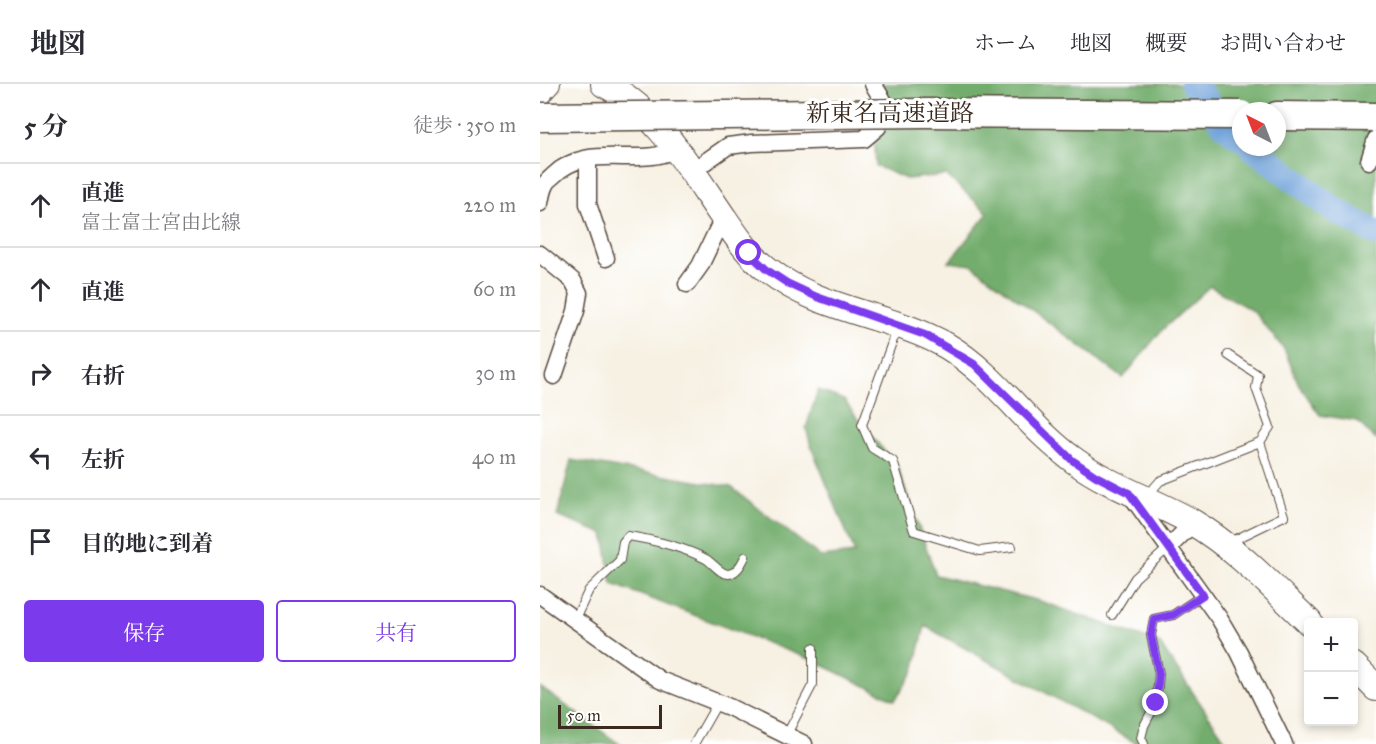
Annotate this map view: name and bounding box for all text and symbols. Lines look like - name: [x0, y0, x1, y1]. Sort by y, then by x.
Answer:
- text: 地図: [30, 26, 86, 61]
- text: ホーム: [974, 30, 1037, 56]
- text: 地図: [1070, 30, 1112, 56]
- text: 概要: [1145, 30, 1187, 56]
- text: お問い合わせ: [1220, 30, 1346, 56]
- street label: 新東名高速道路: [806, 98, 974, 128]
- north arrow: [1232, 102, 1286, 156]
- text: 5 分: [24, 110, 68, 142]
- text: 徒歩 · 350 m: [413, 113, 516, 137]
- text: 直進: [81, 179, 125, 206]
- icon: ahead: [24, 189, 57, 222]
- text: 220 m: [464, 193, 516, 217]
- text: 富士富士宮由比線: [81, 210, 241, 234]
- route start: [735, 239, 761, 265]
- icon: ahead: [24, 273, 57, 306]
- text: 60 m: [473, 277, 516, 301]
- text: 直進: [81, 278, 125, 305]
- icon: right: [24, 357, 57, 390]
- text: 30 m: [475, 361, 516, 385]
- text: 右折: [81, 362, 125, 389]
- icon: left: [24, 441, 57, 474]
- text: 40 m: [472, 445, 516, 469]
- text: 左折: [81, 446, 125, 473]
- icon: arrive: [24, 525, 57, 558]
- text: 目的地に到着: [81, 530, 213, 557]
- button: 保存: [24, 600, 264, 662]
- button: 共有: [276, 600, 516, 662]
- map controls: [1304, 618, 1358, 726]
- button: +: [1304, 618, 1358, 672]
- button: −: [1304, 672, 1358, 726]
- route end: [1142, 689, 1168, 715]
- scale bar: [558, 702, 662, 730]
- text: 50 m: [567, 706, 601, 725]

